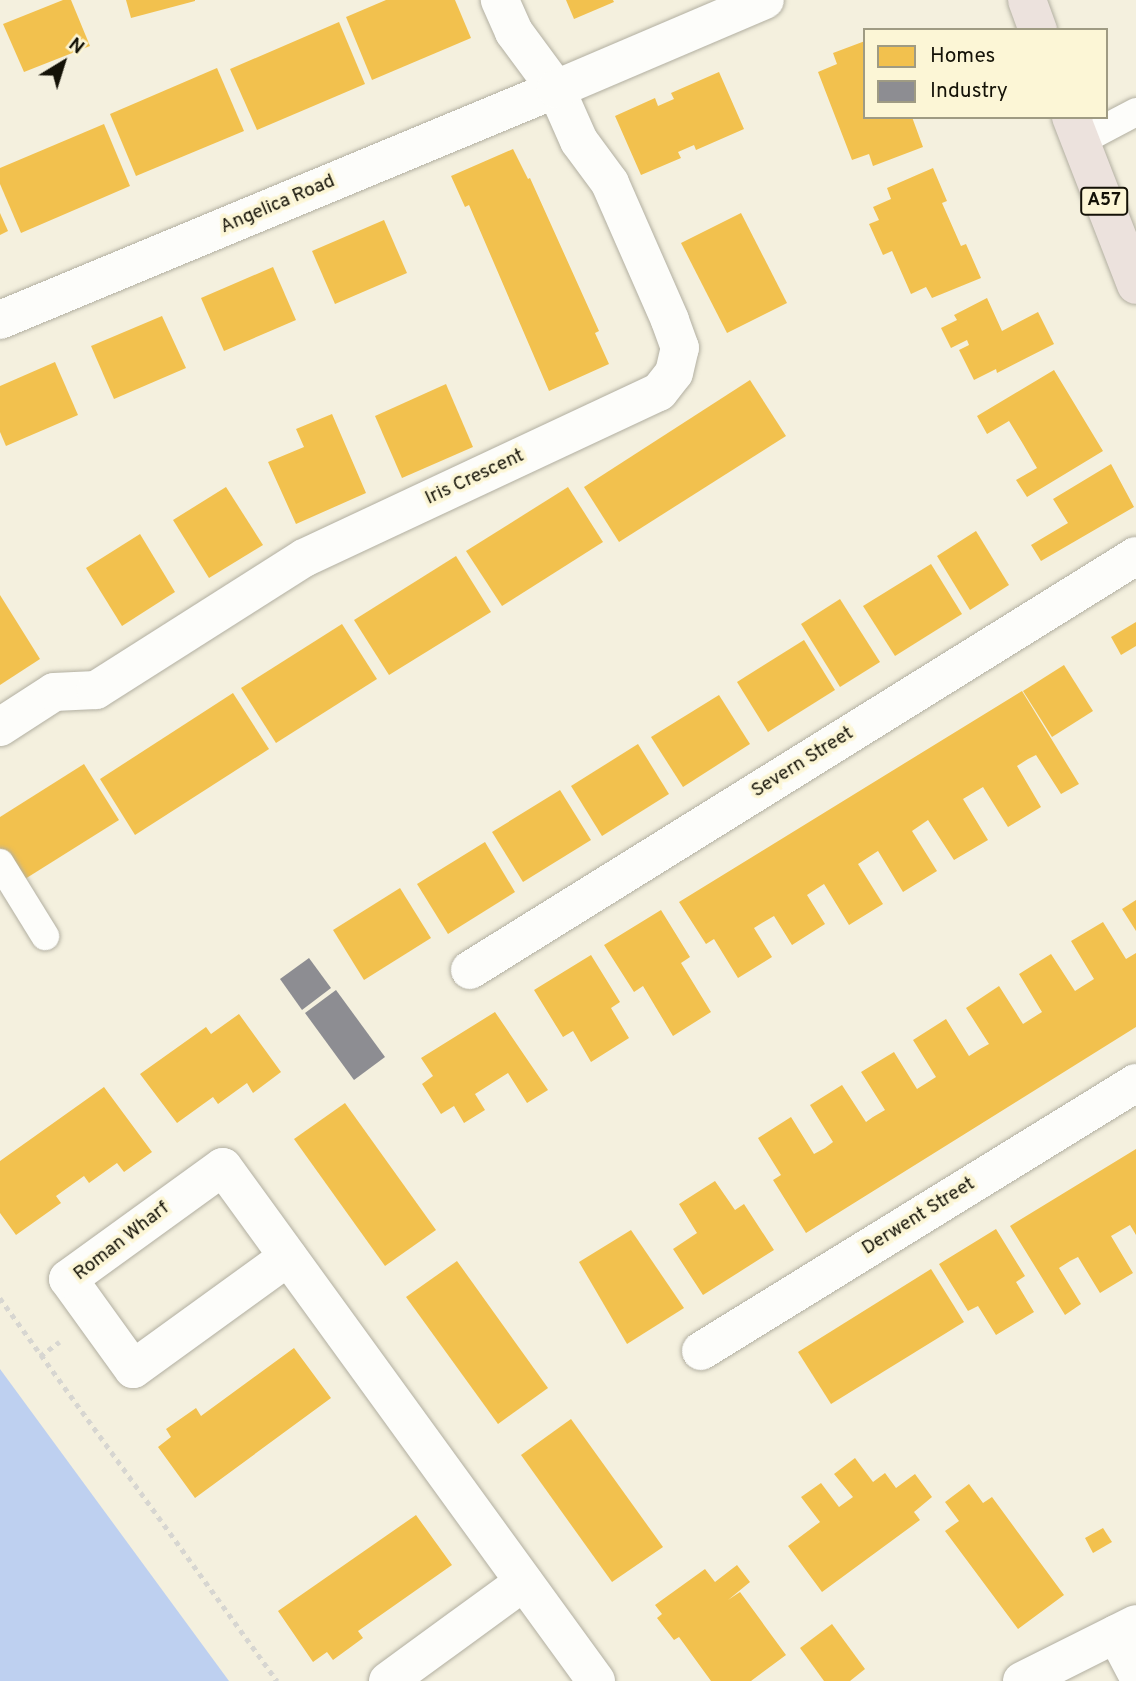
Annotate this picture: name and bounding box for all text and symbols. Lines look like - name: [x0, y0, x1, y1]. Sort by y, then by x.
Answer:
- north arrow: [28, 28, 98, 98]
- legend: [863, 28, 1108, 119]
- text: N: [63, 33, 89, 60]
- text: Homes: [930, 43, 995, 70]
- text: Industry: [930, 78, 1008, 105]
- street label: Angelica Road: [217, 171, 339, 239]
- road number: A57: [1080, 186, 1128, 216]
- street label: Iris Crescent: [422, 445, 528, 511]
- street label: Severn Street: [748, 723, 858, 803]
- street label: Derwent Street: [858, 1173, 980, 1261]
- street label: Roman Wharf: [70, 1198, 174, 1286]

